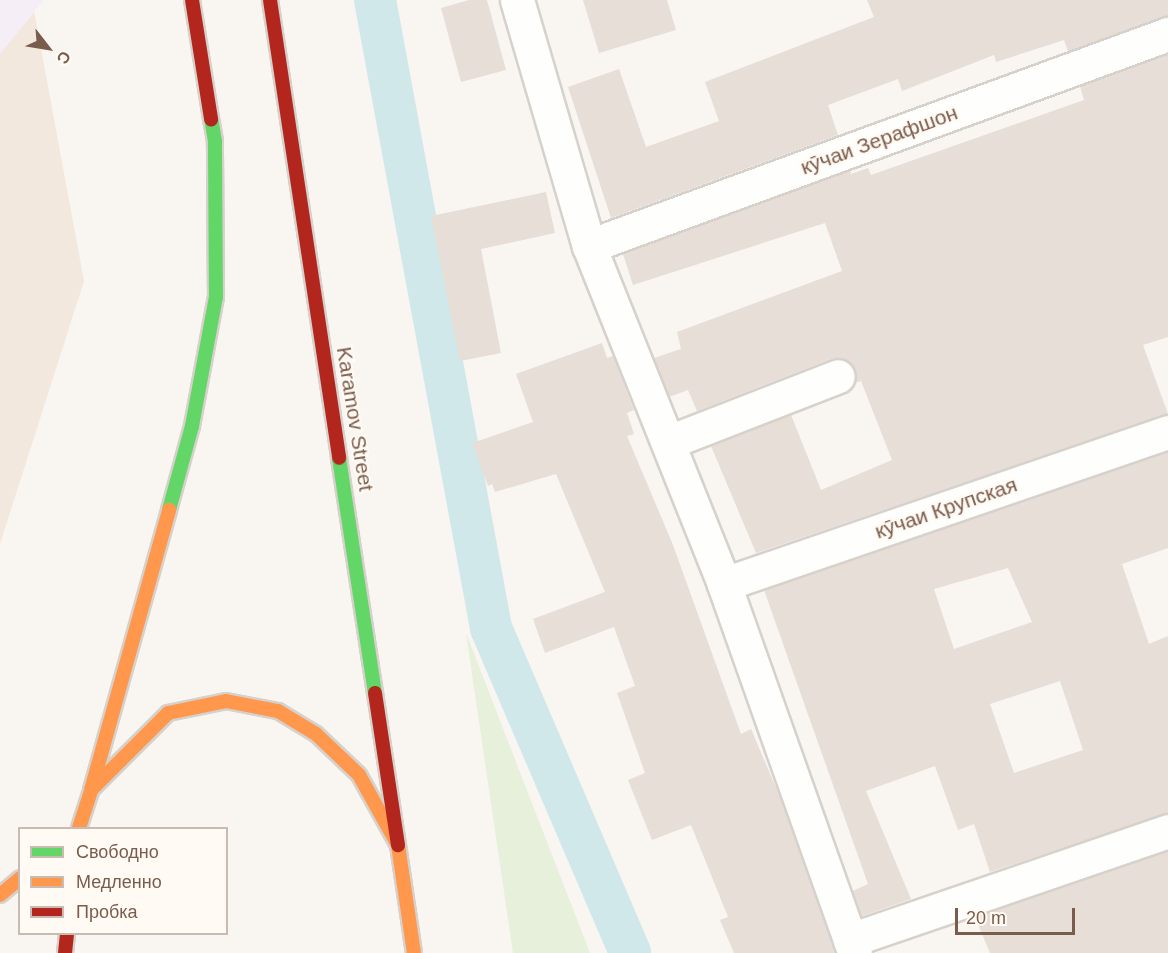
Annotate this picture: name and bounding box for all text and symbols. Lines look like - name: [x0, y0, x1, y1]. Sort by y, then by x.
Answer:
- north arrow: [18, 18, 78, 78]
- text: С: [54, 48, 74, 67]
- street label: кӯчаи Зерафшон: [797, 100, 961, 180]
- street label: Karamov Street: [331, 345, 379, 493]
- street label: кӯчаи Крупская: [872, 472, 1020, 544]
- legend: [18, 827, 228, 935]
- text: Свободно: [76, 842, 159, 862]
- text: Медленно: [76, 872, 162, 892]
- scale bar: [958, 896, 1078, 934]
- text: Пробка: [76, 902, 138, 922]
- text: 20 m: [966, 908, 1006, 928]

